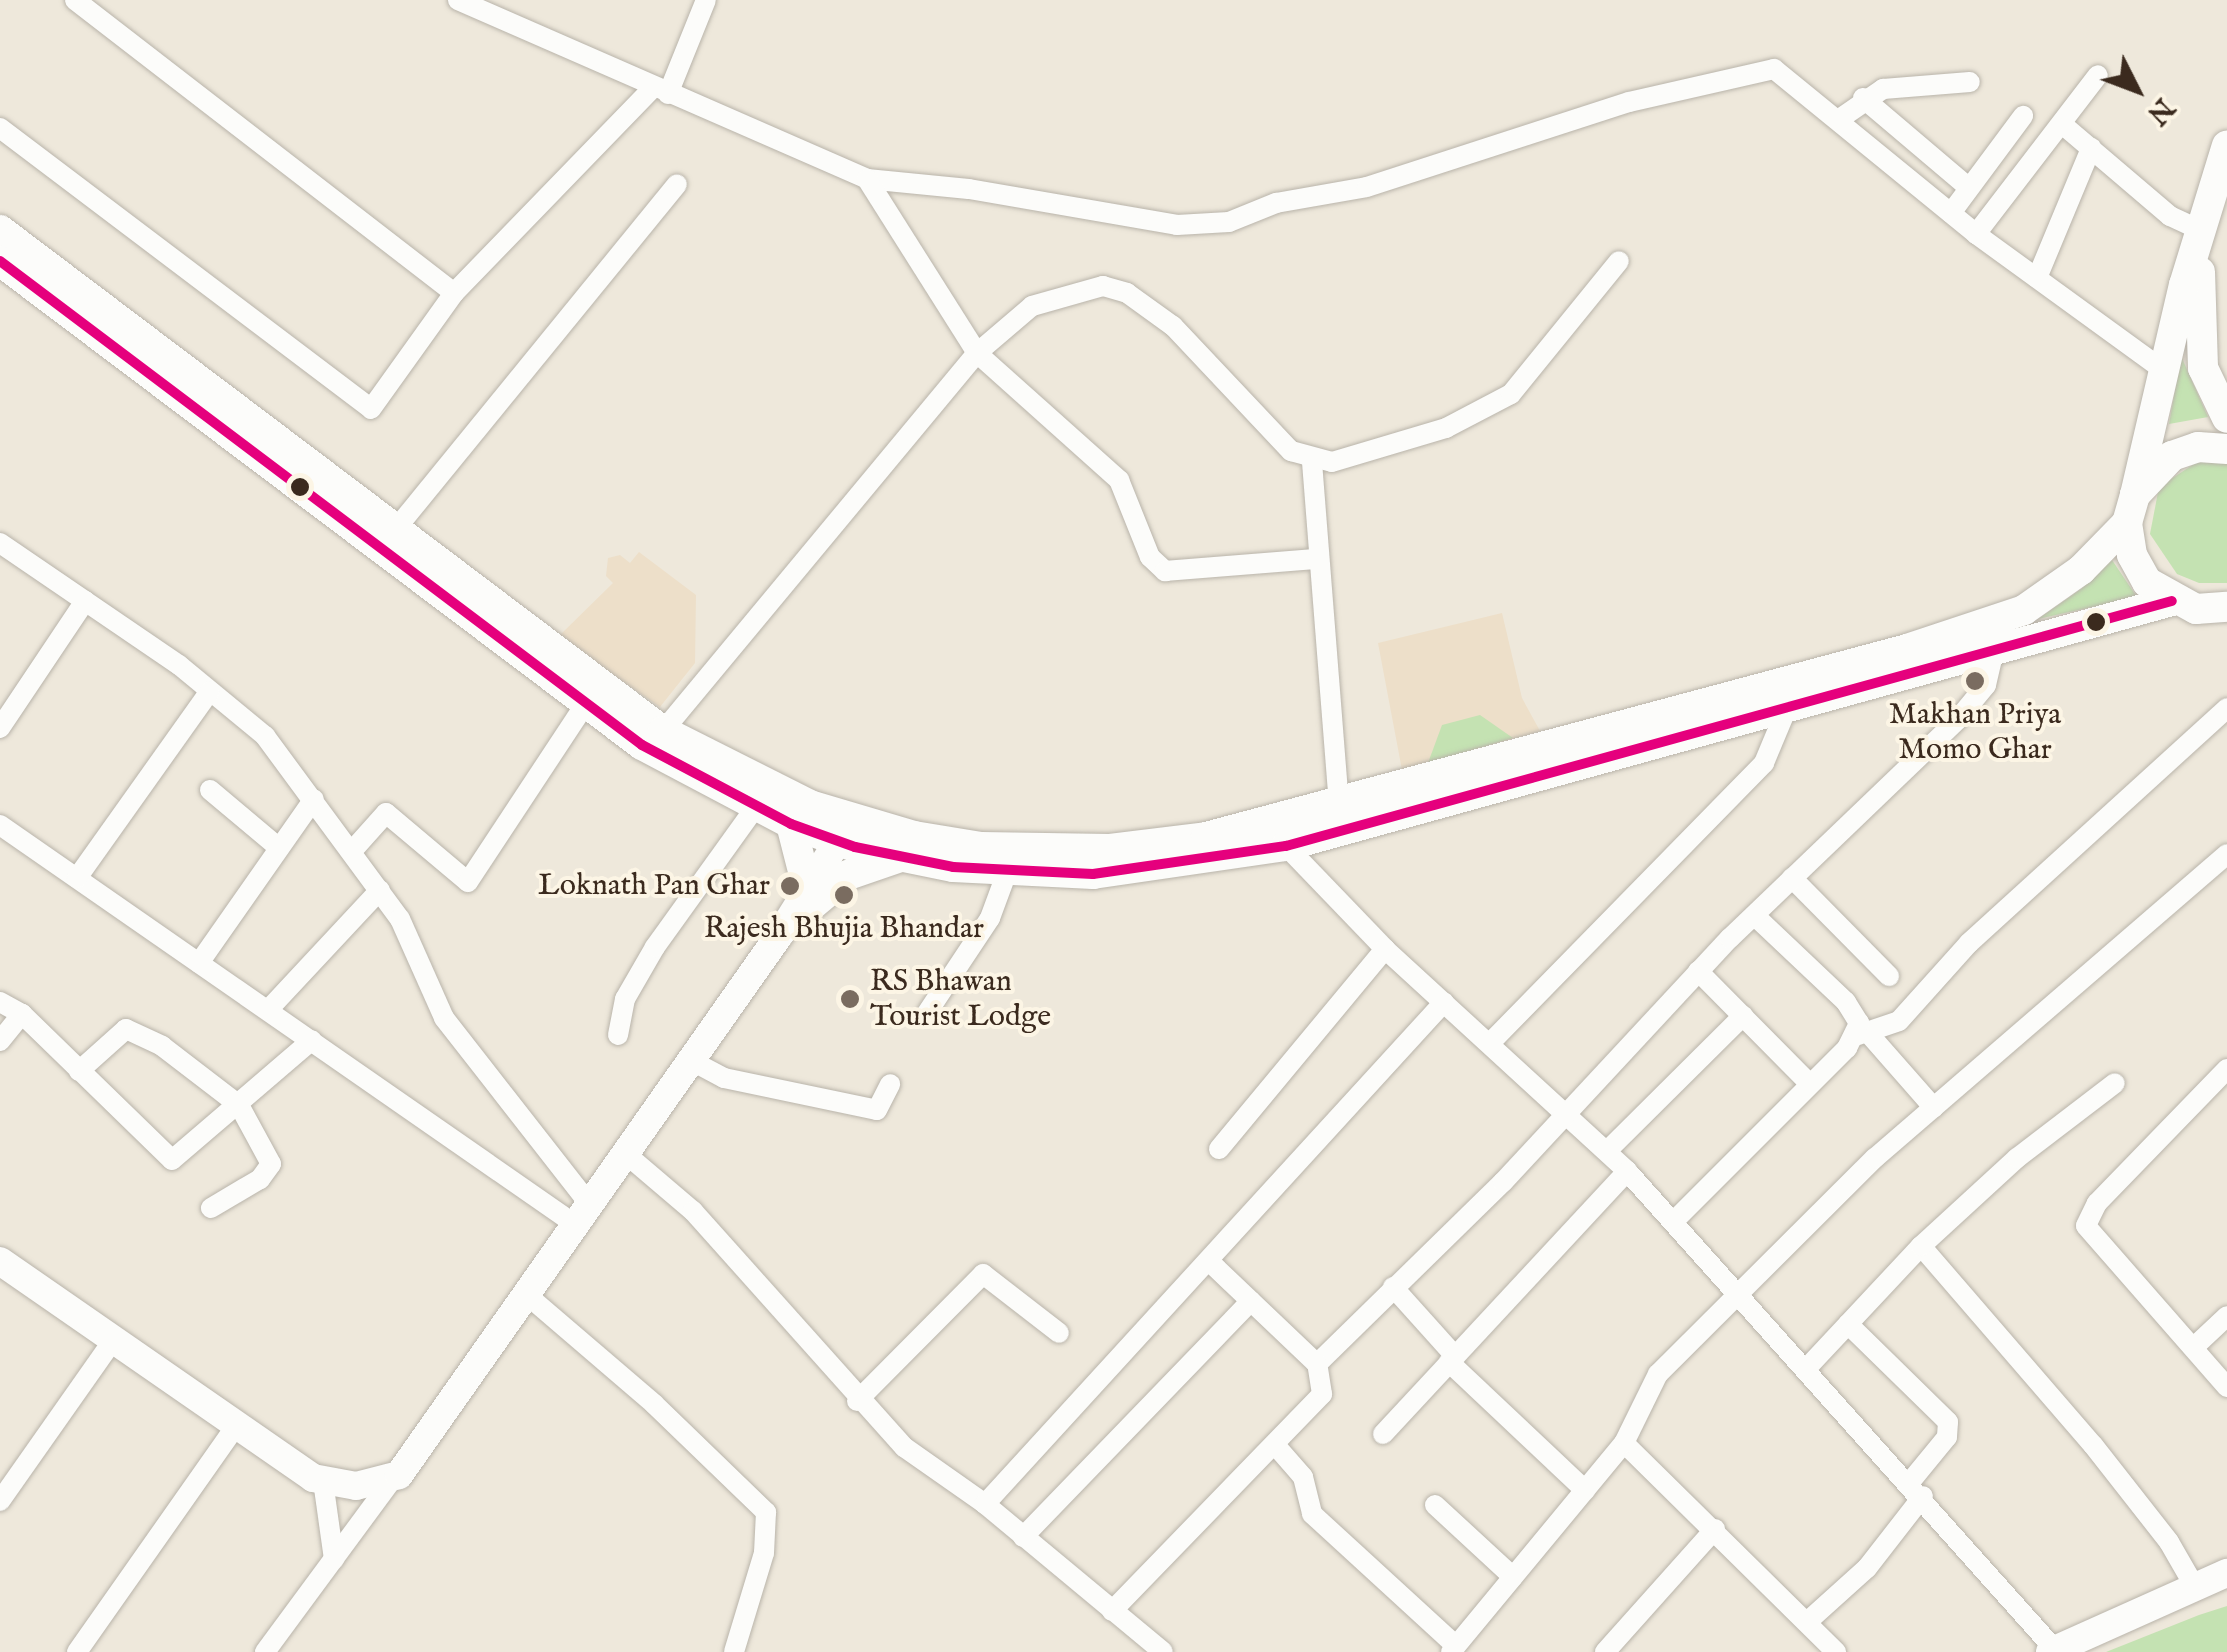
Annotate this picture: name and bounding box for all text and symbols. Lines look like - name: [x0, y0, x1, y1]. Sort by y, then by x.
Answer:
- north arrow: [2087, 40, 2187, 140]
- text: N: [2139, 90, 2181, 131]
- unlabelled marker: [290, 477, 310, 497]
- unlabelled marker: [2086, 612, 2106, 632]
- marker: Makhan Priya Momo Ghar: [1964, 670, 1986, 692]
- place label: Makhan Priya Momo Ghar: [1889, 697, 2061, 768]
- place label: Loknath Pan Ghar: [538, 868, 770, 904]
- marker: Loknath Pan Ghar: [779, 875, 801, 897]
- marker: Rajesh Bhujia Bhandar: [833, 884, 855, 906]
- place label: Rajesh Bhujia Bhandar: [704, 911, 984, 947]
- place label: RS Bhawan Tourist Lodge: [870, 964, 1051, 1034]
- marker: RS Bhawan Tourist Lodge: [839, 988, 861, 1010]

